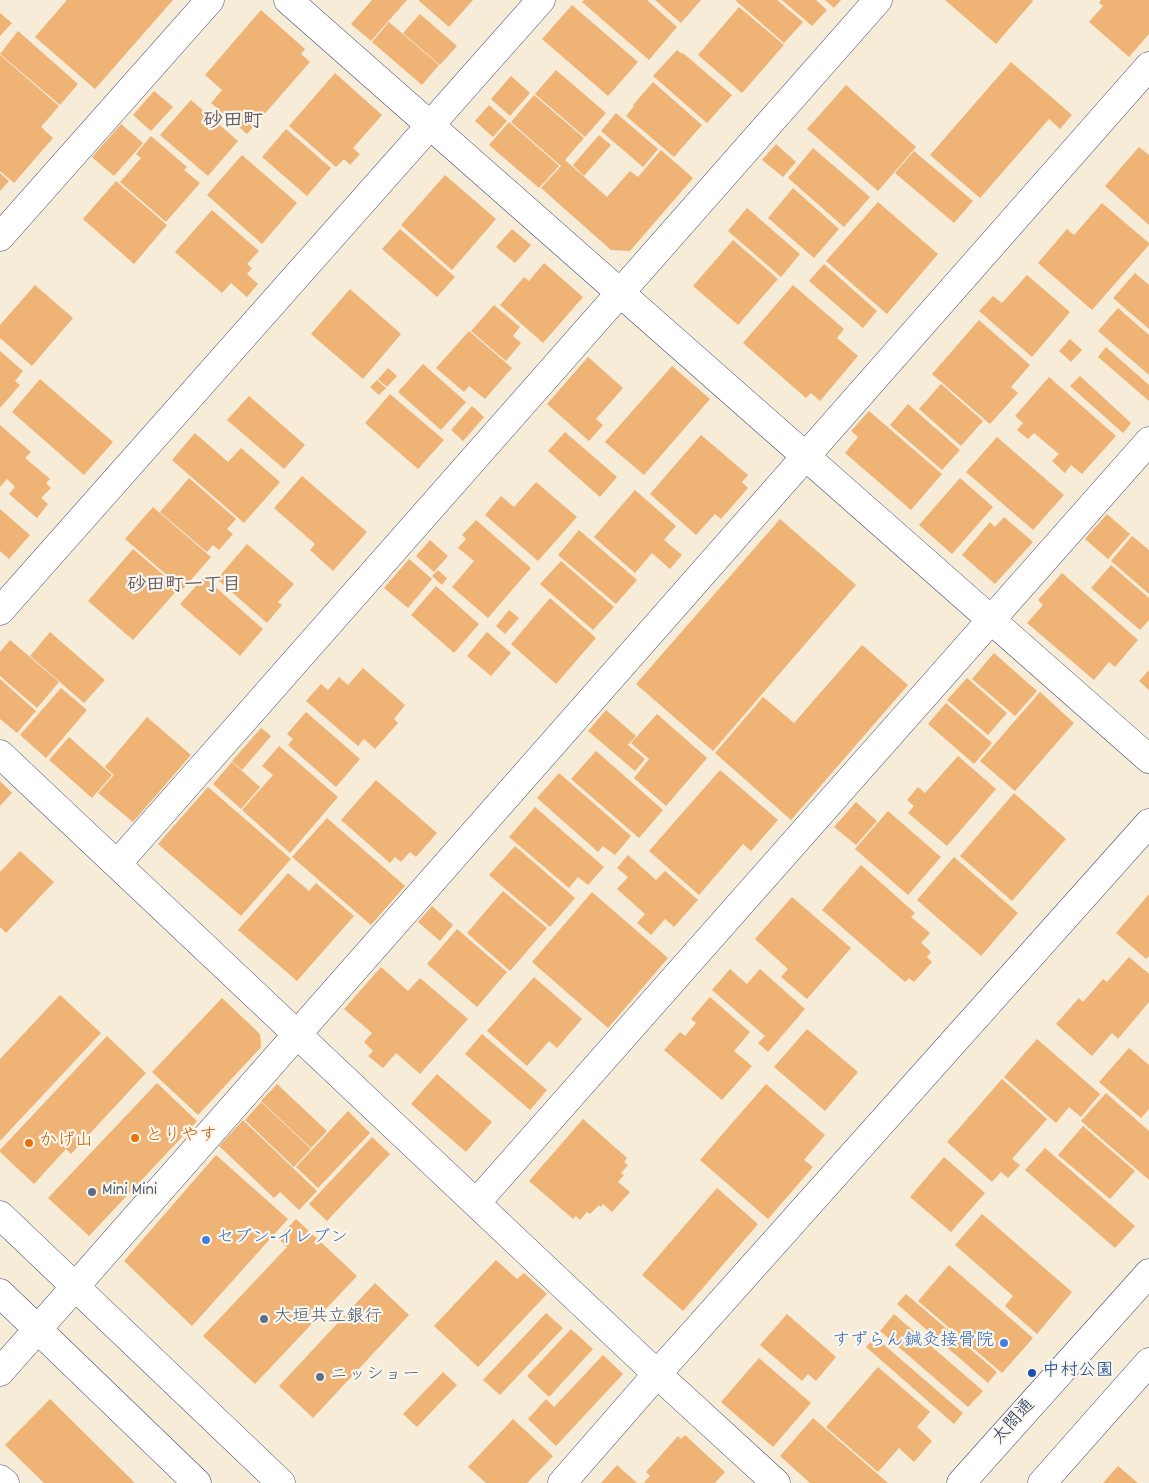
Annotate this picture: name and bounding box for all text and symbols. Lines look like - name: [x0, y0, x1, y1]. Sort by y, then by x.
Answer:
- district label: 砂田町: [203, 111, 263, 135]
- district label: 砂田町一丁目: [127, 576, 241, 598]
- place label: とりやす: [145, 1127, 217, 1149]
- place label: かげ山: [39, 1132, 93, 1154]
- marker: とりやす: [129, 1132, 141, 1144]
- marker: かげ山: [23, 1137, 35, 1149]
- place label: Mini Mini: [102, 1181, 157, 1203]
- marker: Mini Mini: [86, 1186, 98, 1198]
- place label: セブン-イレブン: [216, 1229, 348, 1251]
- marker: セブン-イレブン: [200, 1234, 212, 1246]
- place label: 大垣共立銀行: [274, 1308, 382, 1330]
- marker: 大垣共立銀行: [258, 1313, 270, 1325]
- place label: すずらん鍼灸接骨院: [832, 1332, 994, 1354]
- marker: すずらん鍼灸接骨院: [998, 1337, 1010, 1349]
- place label: 中村公園: [1042, 1362, 1114, 1384]
- place label: ニッショー: [330, 1366, 420, 1388]
- marker: 中村公園: [1026, 1367, 1038, 1379]
- marker: ニッショー: [314, 1371, 326, 1383]
- street label: 太閤通: [989, 1396, 1041, 1450]

